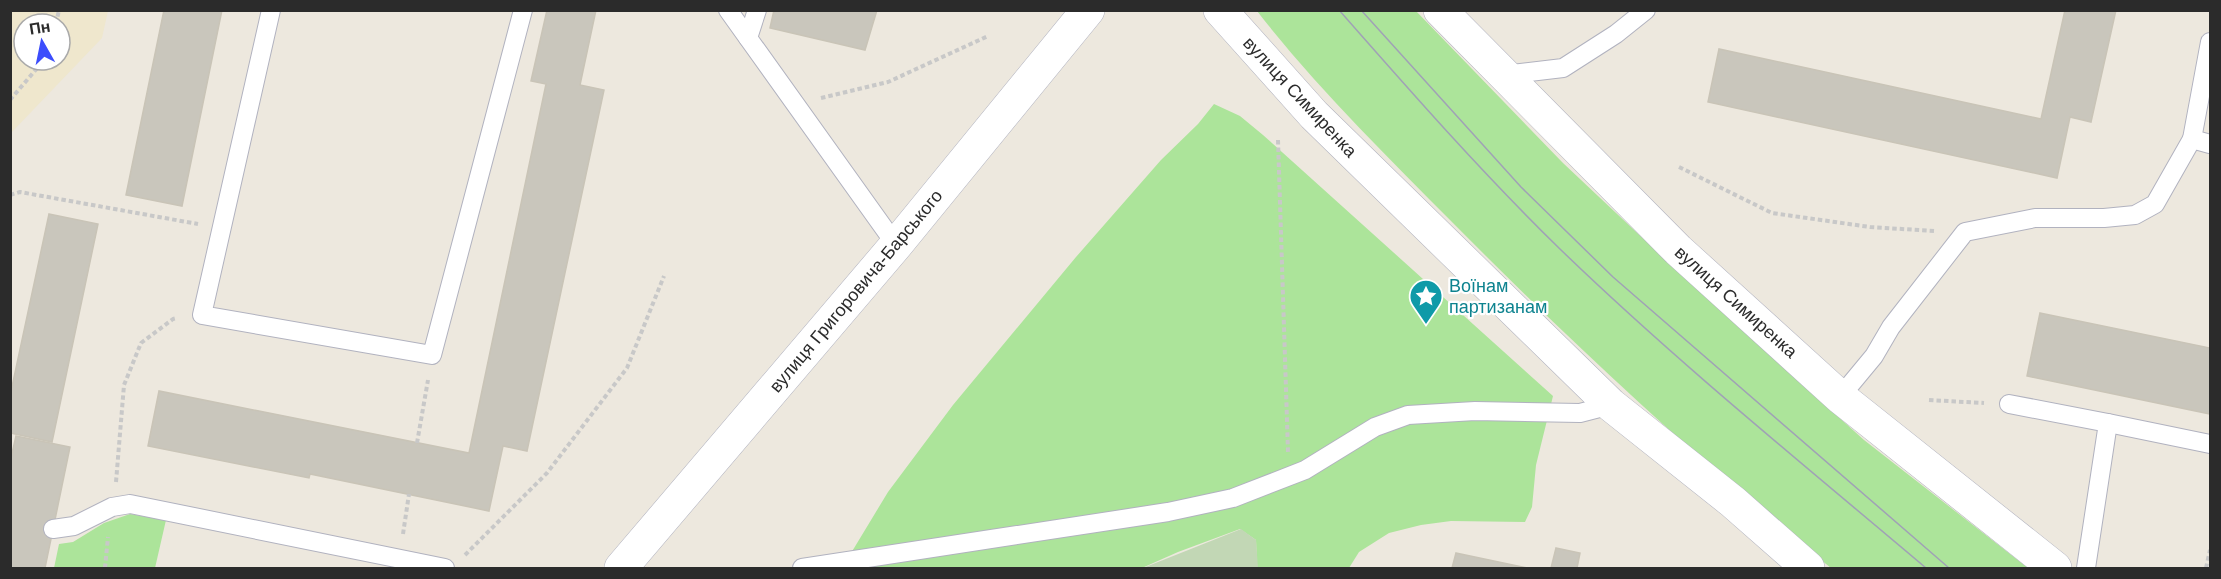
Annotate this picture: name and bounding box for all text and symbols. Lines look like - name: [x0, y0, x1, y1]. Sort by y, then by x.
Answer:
- north arrow: [12, 12, 72, 72]
- text: Пн: [28, 18, 52, 38]
- street label: вулиця Симиренка: [1239, 33, 1362, 162]
- street label: вулиця Григоровича-Барського: [765, 186, 947, 396]
- street label: вулиця Симиренка: [1671, 242, 1802, 363]
- place label: Воїнам партизанам: [1449, 276, 1547, 317]
- place icon: Воїнам партизанам: [1408, 278, 1444, 325]

